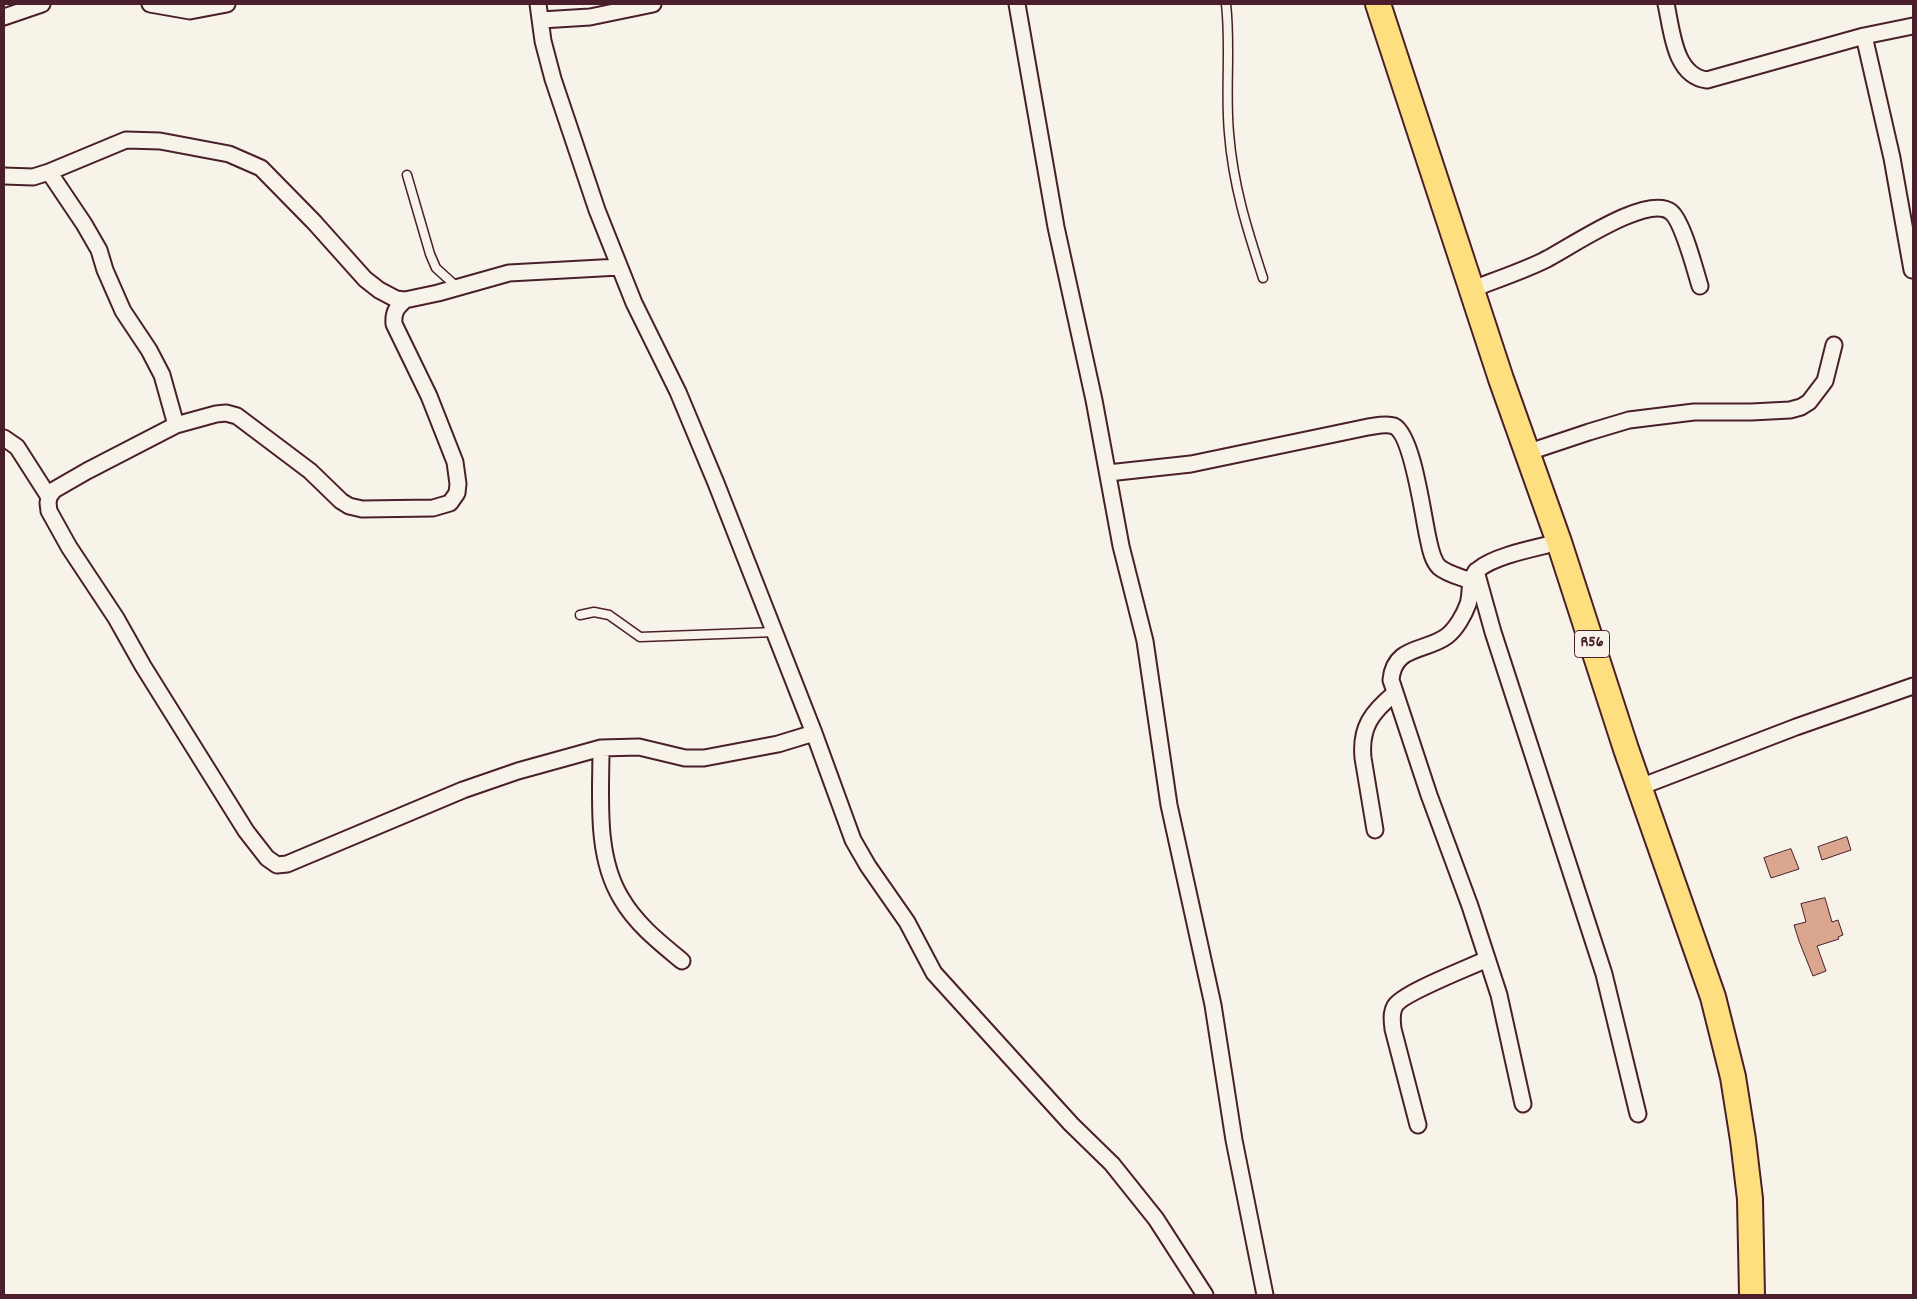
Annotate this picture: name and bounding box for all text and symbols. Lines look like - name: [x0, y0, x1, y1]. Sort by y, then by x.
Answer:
- road number: R56: [1574, 630, 1610, 658]

